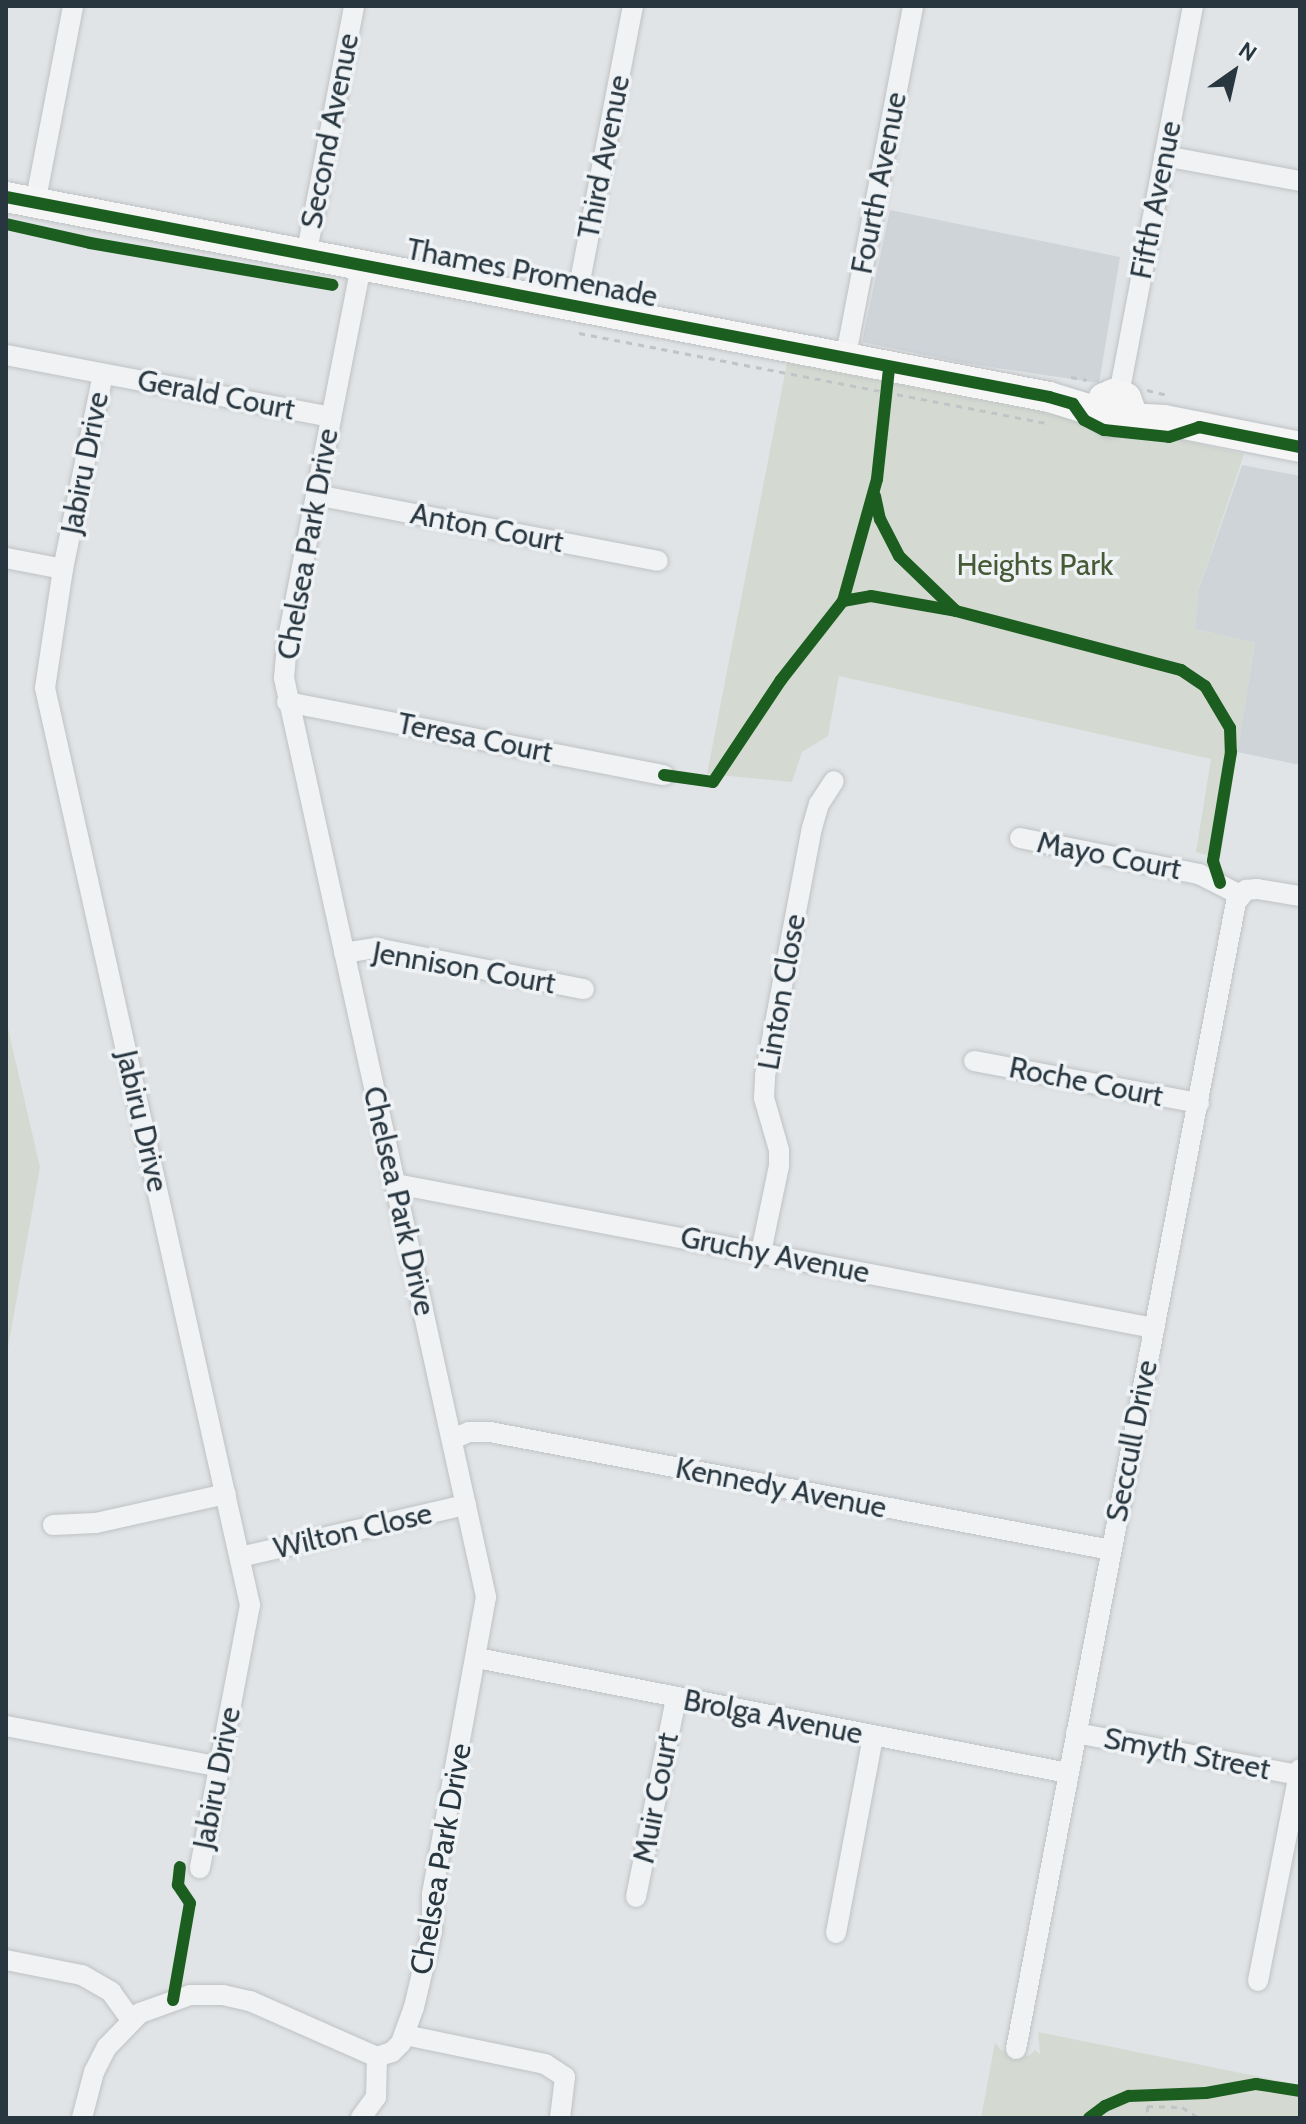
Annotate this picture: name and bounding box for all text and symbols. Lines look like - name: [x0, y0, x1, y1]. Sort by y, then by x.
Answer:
- street label: Second Avenue: [293, 30, 367, 232]
- north arrow: [1194, 32, 1274, 112]
- text: N: [1234, 36, 1262, 67]
- street label: Third Avenue: [570, 72, 638, 242]
- street label: Fourth Avenue: [844, 89, 914, 277]
- street label: Fifth Avenue: [1123, 118, 1189, 282]
- street label: Thames Promenade: [404, 231, 660, 315]
- street label: Gerald Court: [134, 362, 298, 428]
- street label: Jabiru Drive: [54, 389, 116, 537]
- street label: Chelsea Park Drive: [270, 426, 346, 662]
- street label: Anton Court: [408, 496, 566, 560]
- park label: Heights Park: [957, 547, 1113, 583]
- street label: Teresa Court: [395, 705, 555, 771]
- street label: Mayo Court: [1034, 824, 1184, 888]
- street label: Linton Close: [751, 911, 813, 1073]
- street label: Jennison Court: [370, 934, 558, 1002]
- street label: Jabiru Drive: [108, 1047, 176, 1195]
- street label: Roche Court: [1006, 1049, 1166, 1115]
- street label: Chelsea Park Drive: [355, 1083, 443, 1319]
- street label: Gruchy Avenue: [677, 1219, 873, 1291]
- street label: Seccull Drive: [1099, 1357, 1165, 1525]
- street label: Kennedy Avenue: [673, 1450, 889, 1526]
- street label: Wilton Close: [270, 1495, 436, 1567]
- street label: Brolga Avenue: [680, 1682, 866, 1752]
- street label: Jabiru Drive: [186, 1704, 248, 1852]
- street label: Smyth Street: [1101, 1720, 1273, 1788]
- street label: Muir Court: [626, 1730, 686, 1866]
- street label: Chelsea Park Drive: [403, 1741, 479, 1977]

